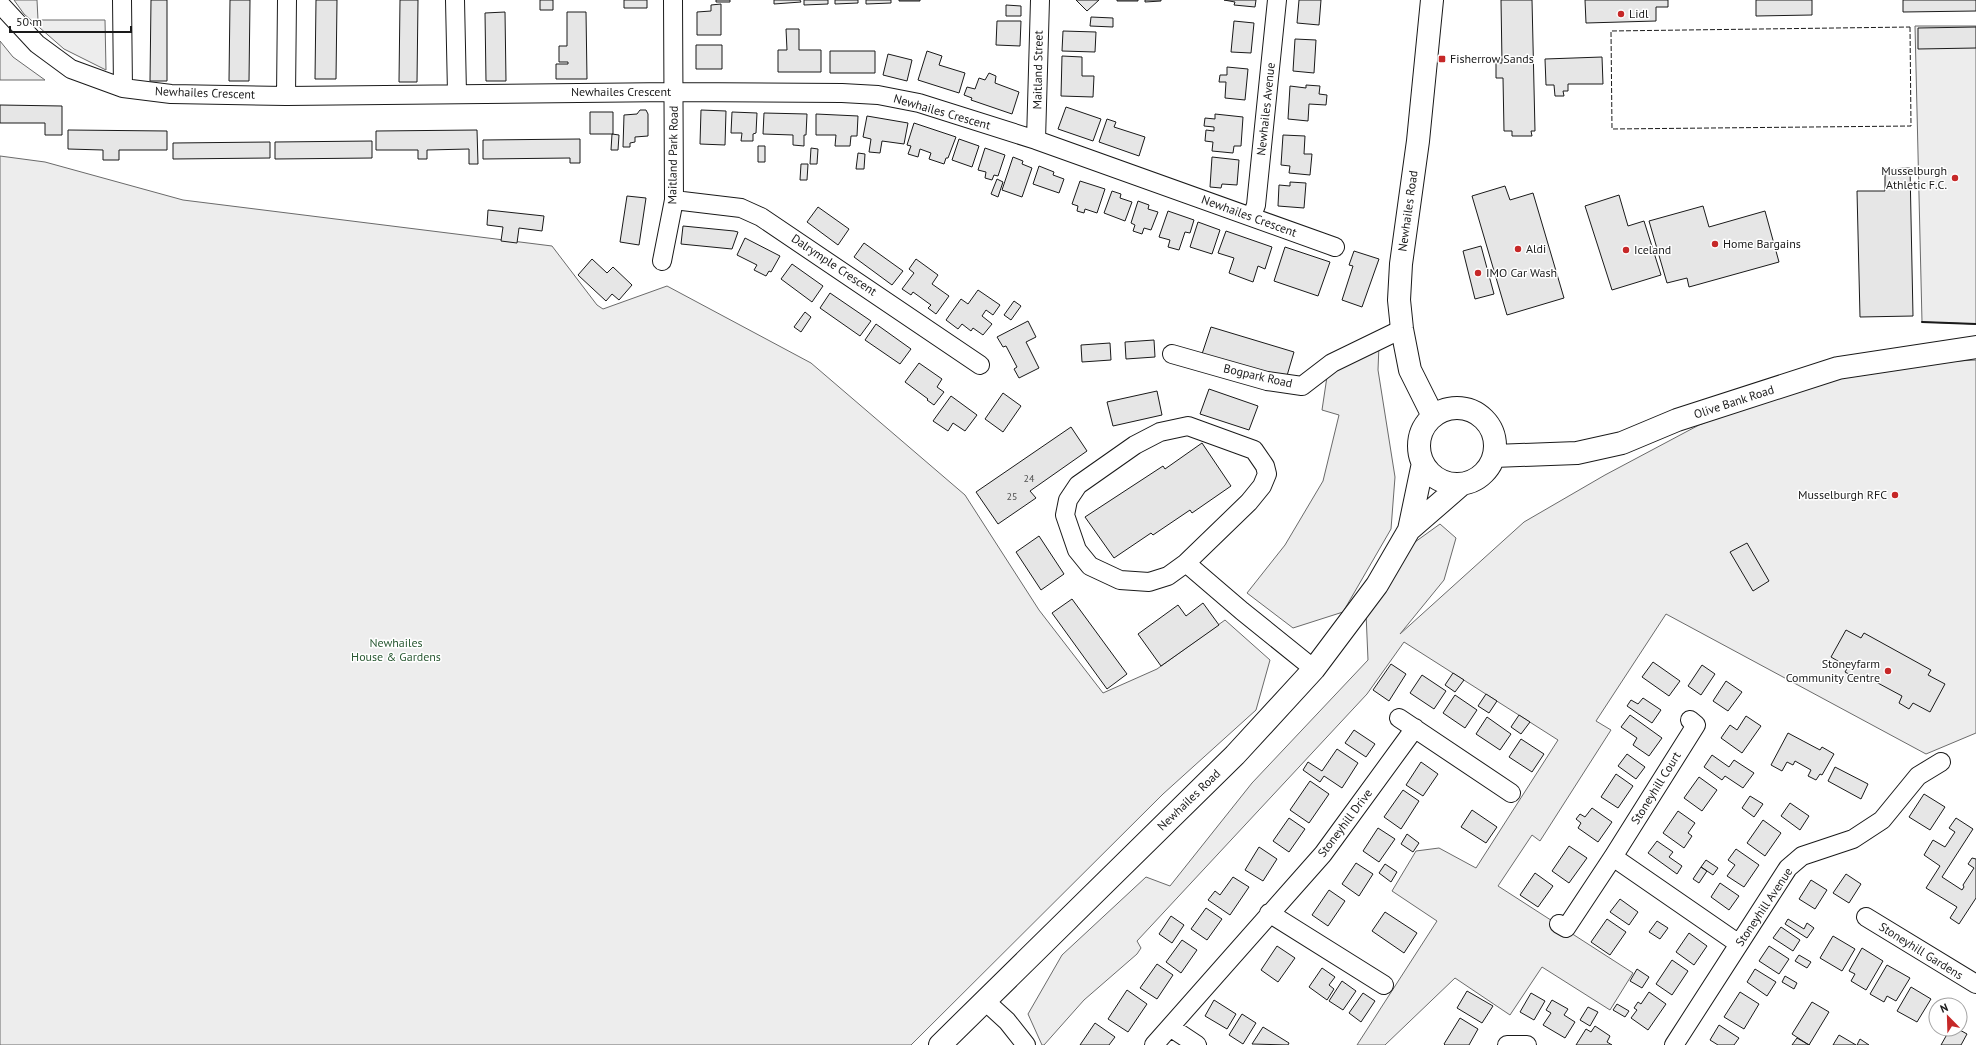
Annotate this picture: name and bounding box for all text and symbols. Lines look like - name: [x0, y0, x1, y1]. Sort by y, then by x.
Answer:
- place label: Lidl: [1629, 6, 1649, 21]
- scale bar: [10, 8, 131, 34]
- marker: Lidl: [1616, 9, 1626, 19]
- text: 50 m: [16, 14, 42, 29]
- street label: Maitland Street: [1029, 30, 1046, 110]
- place label: Fisherrow Sands: [1450, 51, 1534, 66]
- marker: Fisherrow Sands: [1437, 54, 1447, 64]
- street label: Newhailes Avenue: [1253, 62, 1278, 156]
- street label: Newhailes Crescent: [155, 83, 255, 102]
- street label: Newhailes Crescent: [571, 84, 671, 99]
- street label: Newhailes Crescent: [892, 91, 992, 133]
- street label: Maitland Park Road: [664, 106, 681, 204]
- place label: Musselburgh Athletic F.C.: [1881, 163, 1947, 192]
- street label: Newhailes Road: [1394, 169, 1421, 253]
- marker: Musselburgh Athletic F.C.: [1950, 173, 1960, 183]
- street label: Newhailes Crescent: [1200, 191, 1299, 240]
- street label: Dalrymple Crescent: [789, 230, 880, 299]
- place label: Home Bargains: [1723, 236, 1801, 251]
- marker: Home Bargains: [1710, 239, 1720, 249]
- place label: Aldi: [1526, 241, 1546, 256]
- place label: Iceland: [1634, 242, 1671, 257]
- marker: Aldi: [1513, 244, 1523, 254]
- marker: Iceland: [1621, 245, 1631, 255]
- place label: IMO Car Wash: [1486, 265, 1557, 280]
- marker: IMO Car Wash: [1473, 268, 1483, 278]
- street label: Bogpark Road: [1222, 360, 1294, 391]
- street label: Olive Bank Road: [1692, 382, 1776, 422]
- house number: 24: [1024, 472, 1035, 485]
- place label: Musselburgh RFC: [1798, 487, 1887, 502]
- house number: 25: [1007, 490, 1017, 503]
- marker: Musselburgh RFC: [1890, 490, 1900, 500]
- park label: Newhailes House & Gardens: [351, 635, 441, 664]
- place label: Stoneyfarm Community Centre: [1786, 656, 1880, 685]
- marker: Stoneyfarm Community Centre: [1883, 666, 1893, 676]
- street label: Stoneyhill Court: [1627, 749, 1684, 827]
- street label: Newhailes Road: [1154, 766, 1223, 833]
- street label: Stoneyhill Drive: [1314, 786, 1375, 860]
- street label: Stoneyhill Avenue: [1732, 864, 1795, 949]
- street label: Stoneyhill Gardens: [1876, 919, 1966, 982]
- north arrow: [1928, 997, 1968, 1037]
- text: N: [1938, 1000, 1950, 1016]

